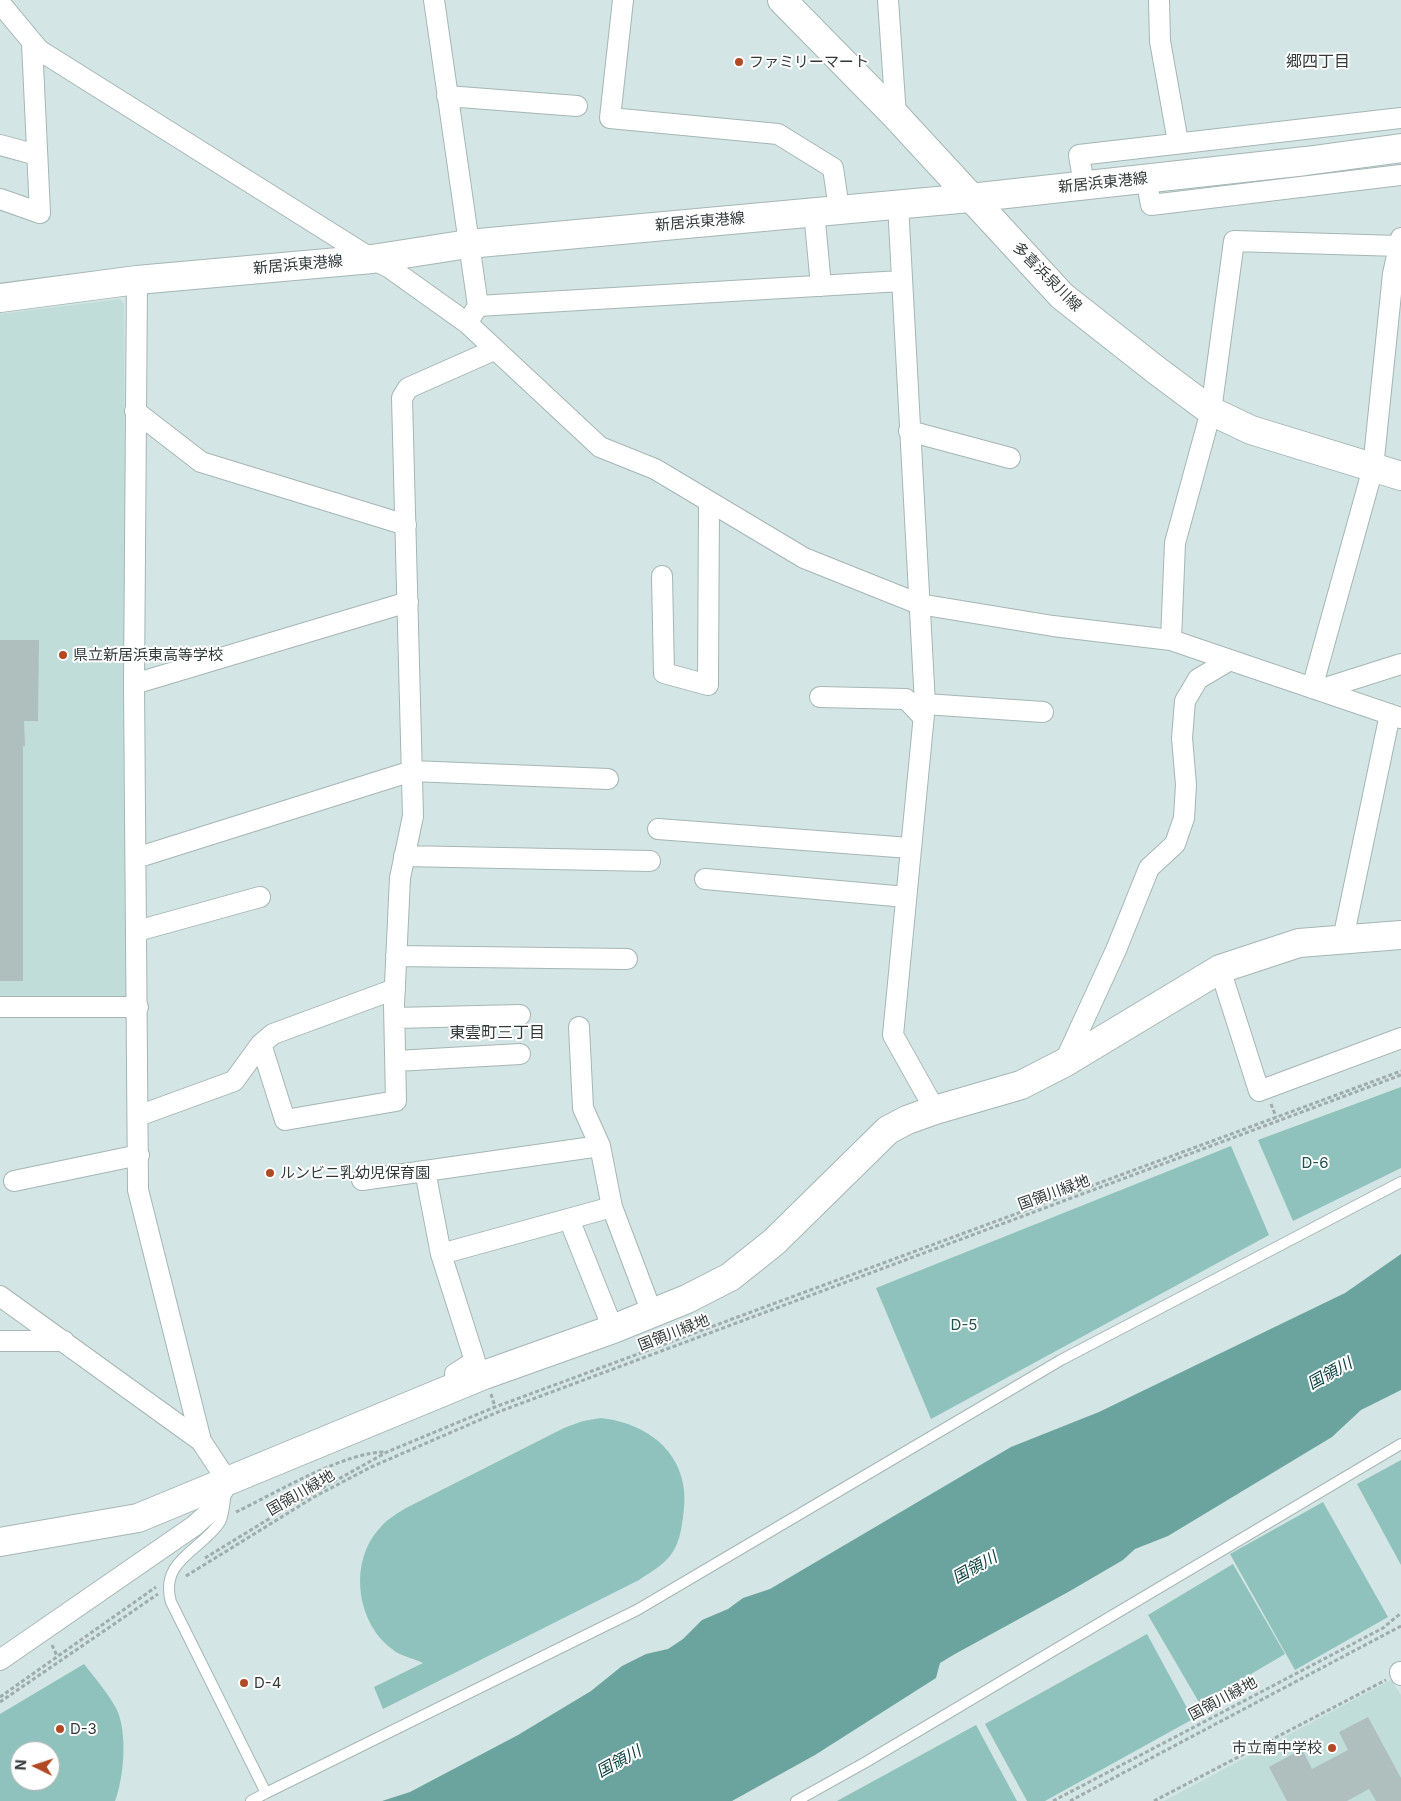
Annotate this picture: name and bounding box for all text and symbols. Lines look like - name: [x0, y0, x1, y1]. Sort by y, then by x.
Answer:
- district label: 郷四丁目: [1286, 52, 1350, 72]
- place label: ファミリーマート: [749, 53, 869, 71]
- marker: ファミリーマート: [733, 56, 745, 68]
- street label: 新居浜東港線: [1057, 169, 1149, 197]
- street label: 新居浜東港線: [654, 209, 746, 235]
- street label: 多喜浜泉川線: [1009, 239, 1085, 315]
- street label: 新居浜東港線: [252, 252, 344, 278]
- place label: 県立新居浜東高等学校: [73, 646, 223, 664]
- marker: 県立新居浜東高等学校: [57, 649, 69, 661]
- district label: 東雲町三丁目: [449, 1023, 545, 1043]
- park label: D-6: [1301, 1154, 1329, 1172]
- place label: ルンビニ乳幼児保育園: [280, 1164, 430, 1182]
- marker: ルンビニ乳幼児保育園: [264, 1167, 276, 1179]
- street label: 国領川緑地: [1016, 1172, 1092, 1214]
- street label: 国領川緑地: [636, 1311, 712, 1355]
- park label: D-5: [951, 1316, 977, 1334]
- water label: 国領川: [1304, 1354, 1356, 1394]
- street label: 国領川緑地: [264, 1466, 338, 1520]
- water label: 国領川: [949, 1548, 1001, 1588]
- street label: 国領川緑地: [1186, 1673, 1260, 1725]
- place label: D-4: [254, 1674, 281, 1692]
- marker: D-4: [238, 1677, 250, 1689]
- place label: D-3: [70, 1720, 97, 1738]
- marker: D-3: [54, 1723, 66, 1735]
- place label: 市立南中学校: [1232, 1739, 1322, 1757]
- north arrow: [10, 1741, 60, 1791]
- water label: 国領川: [593, 1742, 645, 1782]
- marker: 市立南中学校: [1326, 1742, 1338, 1754]
- text: N: [12, 1759, 29, 1771]

